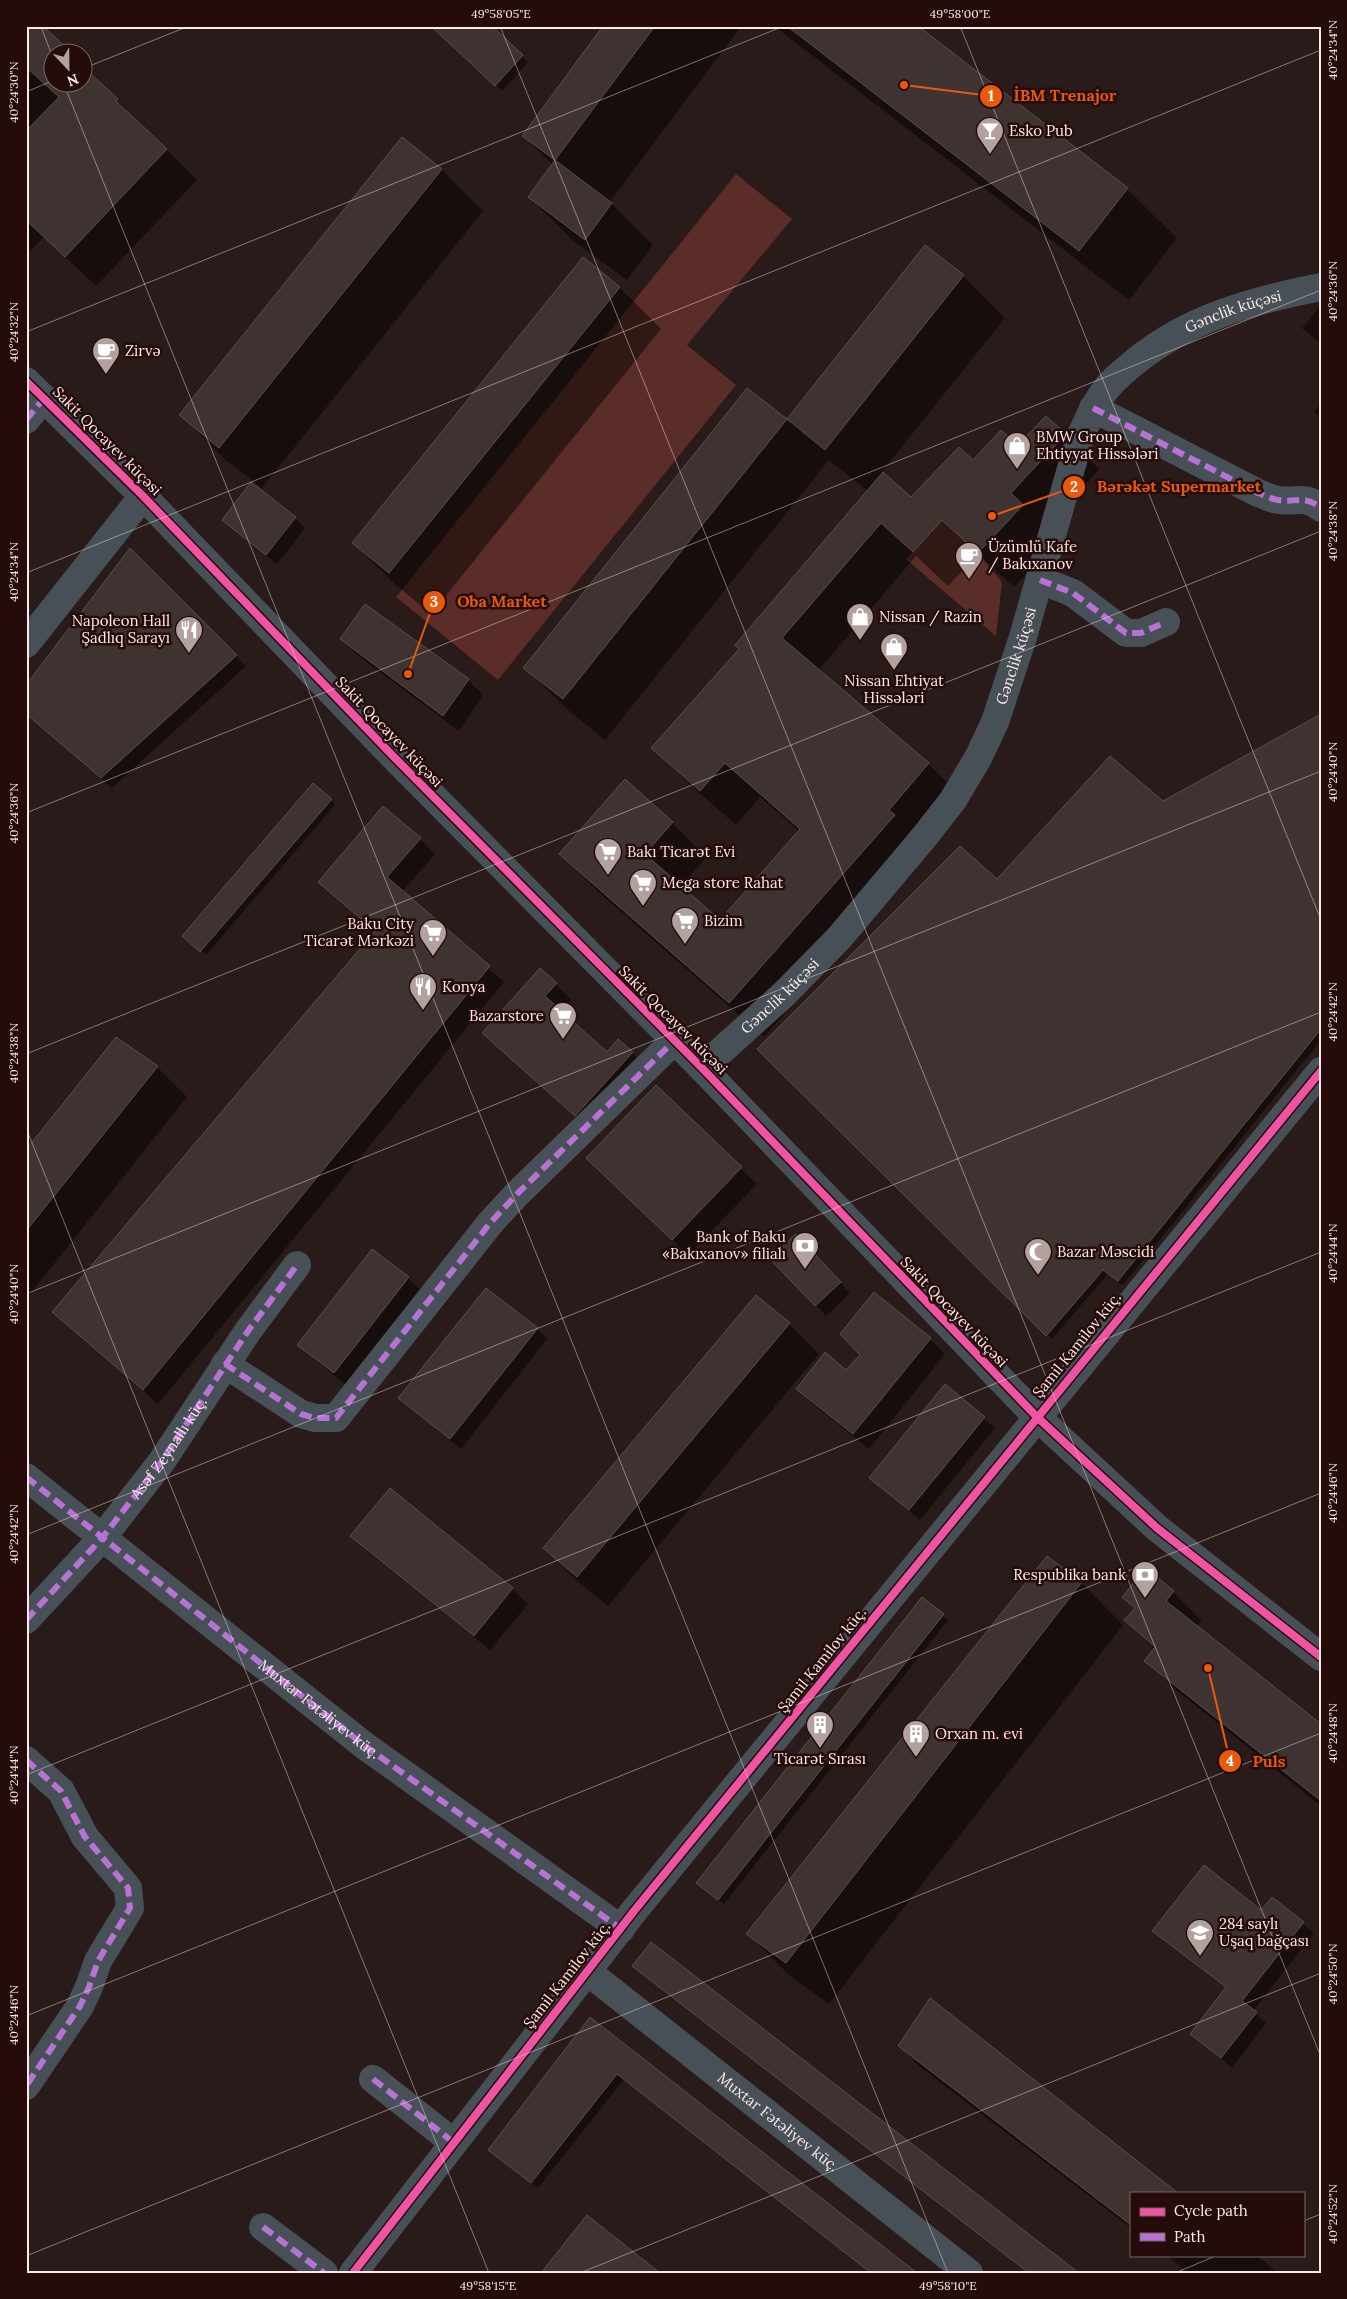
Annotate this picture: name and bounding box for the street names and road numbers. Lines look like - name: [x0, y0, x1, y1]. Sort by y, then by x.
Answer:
- street label: Gənclik küçəsi: [1181, 286, 1283, 337]
- street label: Sakit Qocayev küçəsi: [49, 382, 166, 499]
- street label: Gənclik küçəsi: [991, 605, 1040, 707]
- street label: Sakit Qocayev küçəsi: [332, 672, 447, 791]
- street label: Gənclik küçəsi: [736, 954, 823, 1038]
- street label: Sakit Qocayev küçəsi: [615, 961, 732, 1078]
- street label: Sakit Qocayev küçəsi: [897, 1252, 1012, 1371]
- street label: Şamil Kamilov küç.: [1028, 1288, 1125, 1401]
- street label: Asəf Zeynallı küç.: [125, 1393, 211, 1503]
- street label: Şamil Kamilov küç.: [773, 1603, 870, 1716]
- street label: Muxtar Fətəliyev küç.: [255, 1655, 384, 1763]
- street label: Şamil Kamilov küç.: [519, 1917, 614, 2032]
- street label: Muxtar Fətəliyev küç.: [714, 2068, 843, 2175]

